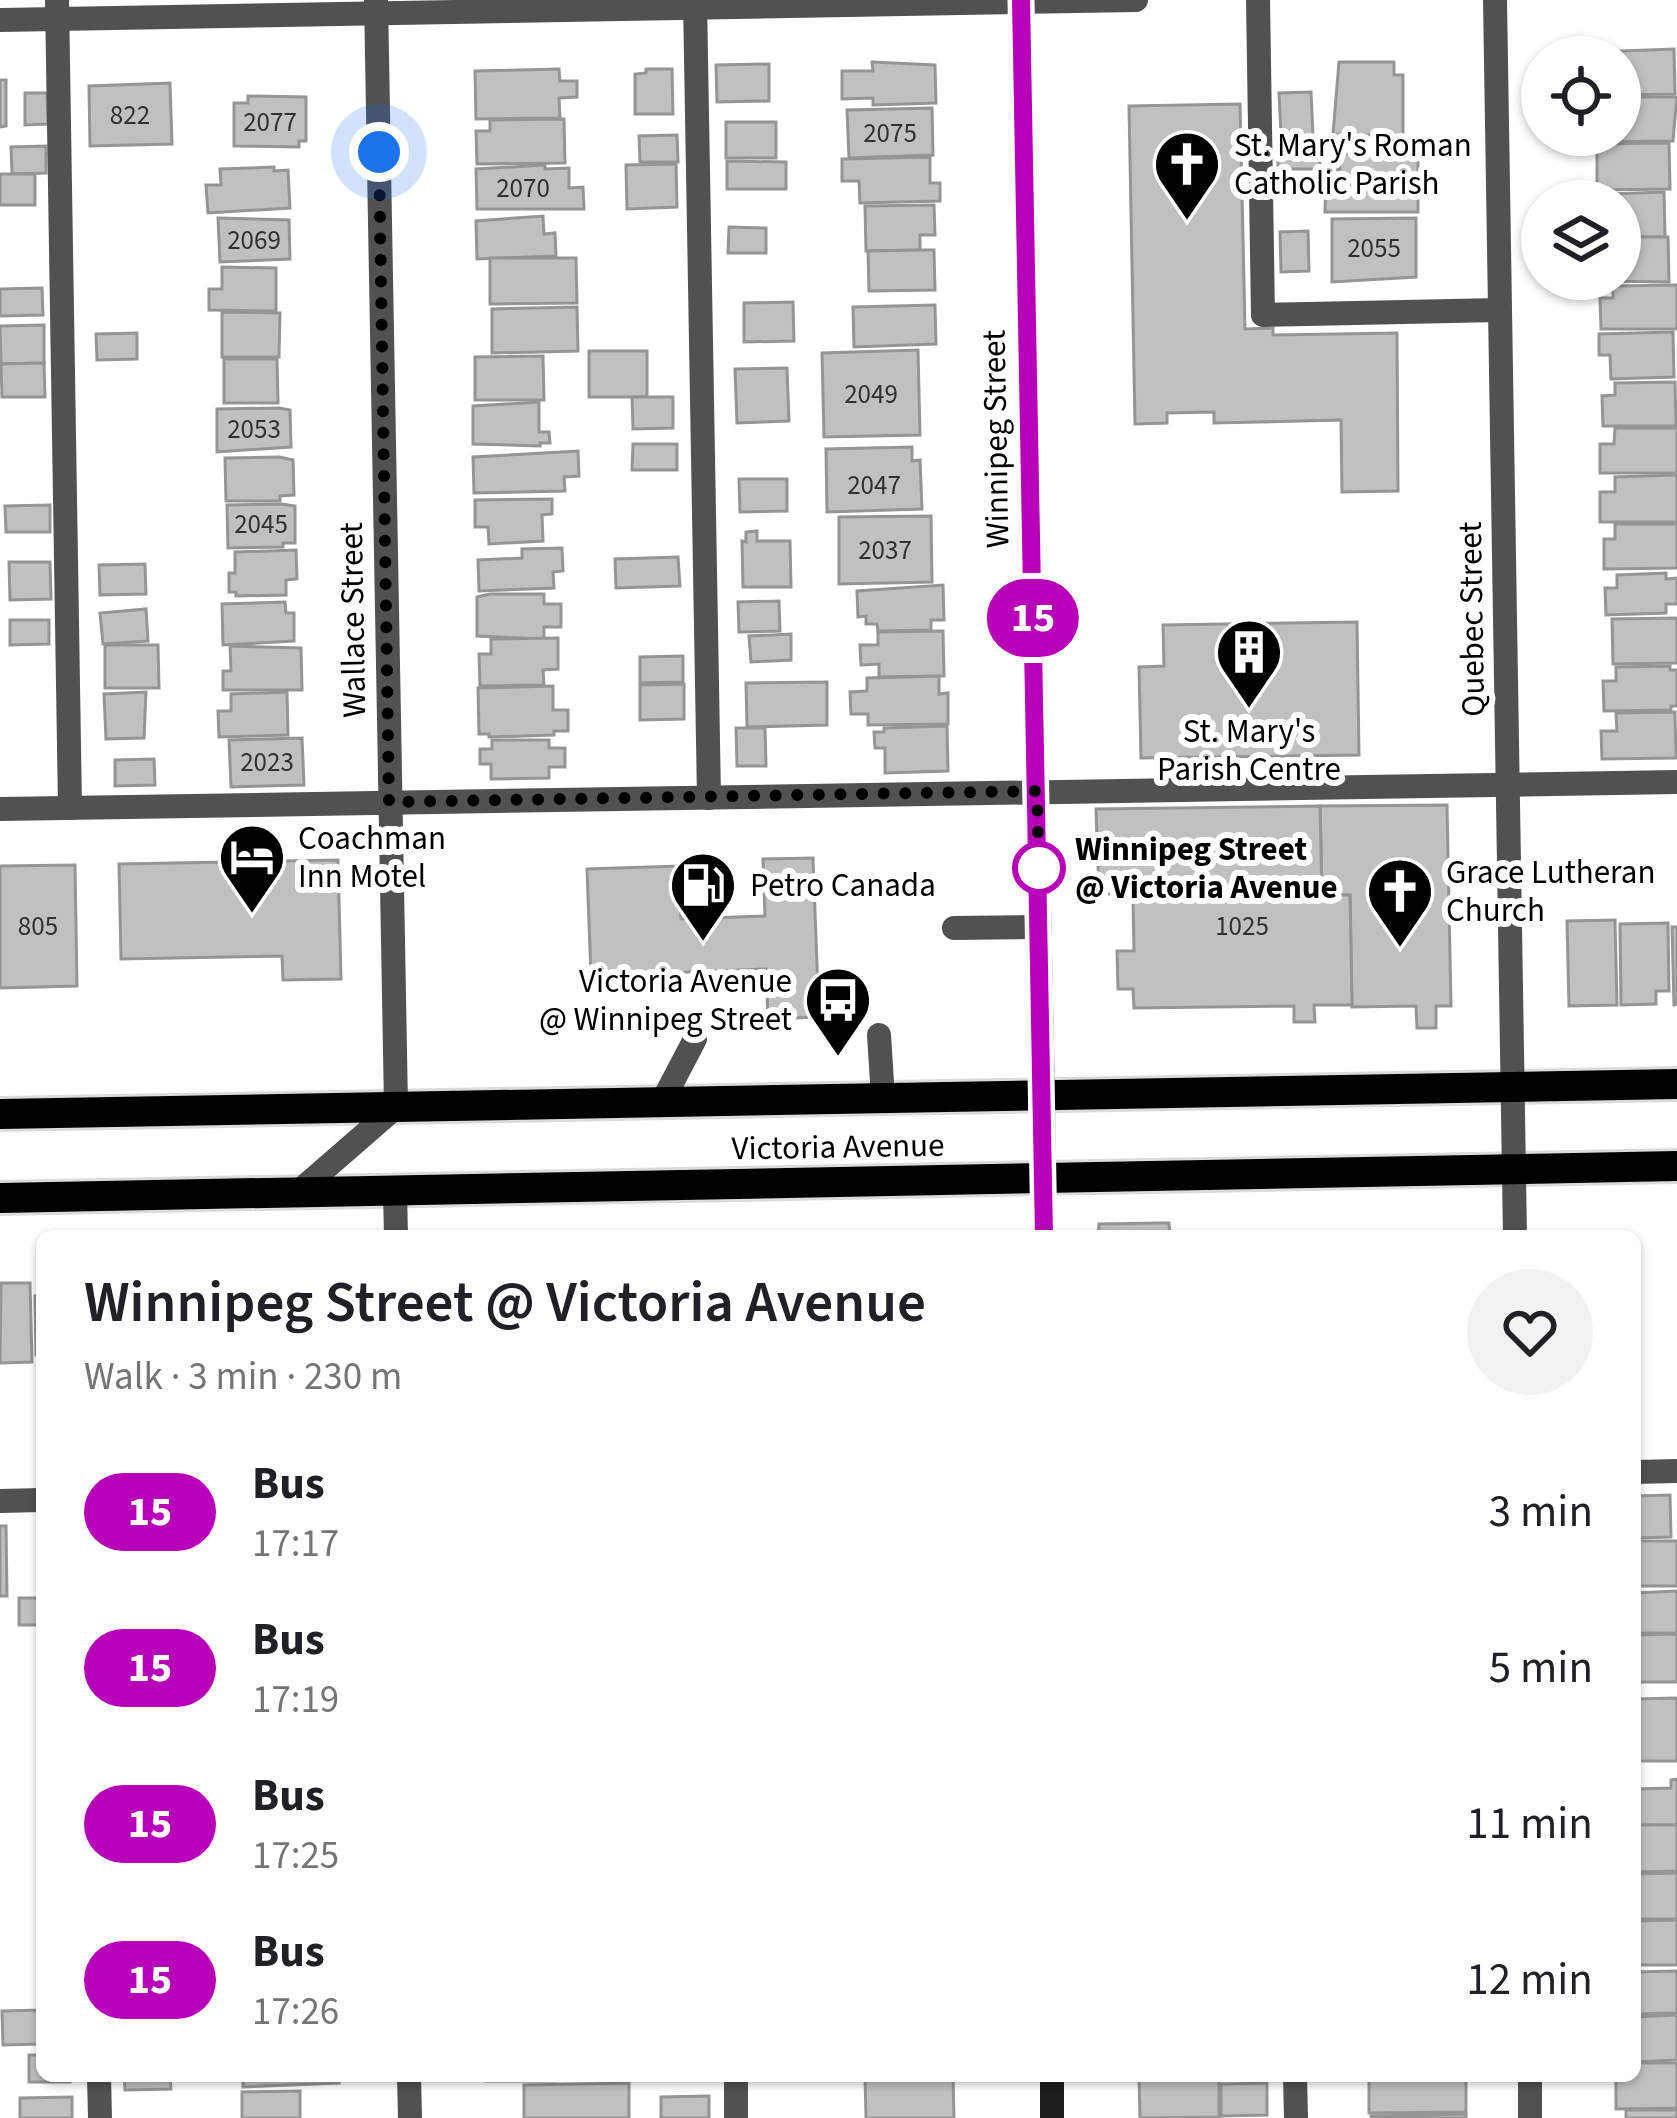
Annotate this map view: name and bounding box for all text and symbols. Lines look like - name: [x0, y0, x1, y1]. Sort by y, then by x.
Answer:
- map controls: [1521, 36, 1641, 300]
- button: locate: [1521, 36, 1641, 156]
- house number: 822: [110, 96, 150, 135]
- house number: 2077: [243, 103, 297, 142]
- house number: 2075: [863, 114, 917, 153]
- your location: [349, 122, 409, 182]
- place label: St. Mary's Roman Catholic Parish: [1234, 122, 1472, 207]
- church icon: St. Mary's Roman Catholic Parish: [1152, 129, 1222, 223]
- house number: 2070: [496, 169, 550, 208]
- button: layers: [1521, 180, 1641, 300]
- house number: 2069: [227, 221, 281, 260]
- house number: 2055: [1347, 229, 1401, 268]
- street label: Winnipeg Street: [971, 329, 1021, 549]
- house number: 2049: [844, 375, 898, 414]
- house number: 2053: [227, 410, 281, 449]
- house number: 2047: [847, 466, 901, 505]
- house number: 2045: [234, 505, 288, 544]
- street label: Quebec Street: [1447, 521, 1497, 717]
- street label: Wallace Street: [328, 522, 378, 718]
- house number: 2037: [858, 531, 912, 570]
- line badge: 15: [979, 579, 1087, 657]
- text: 15: [1011, 588, 1055, 648]
- building icon: St. Mary's Parish Centre: [1214, 617, 1284, 711]
- place label: St. Mary's Parish Centre: [1157, 708, 1341, 793]
- house number: 2023: [240, 743, 294, 782]
- place label: Coachman Inn Motel: [298, 815, 446, 900]
- hotel icon: Coachman Inn Motel: [217, 822, 287, 916]
- place label: Winnipeg Street @ Victoria Avenue: [1075, 826, 1338, 911]
- marker: Winnipeg Street @ Victoria Avenue: [1014, 843, 1064, 893]
- place label: Grace Lutheran Church: [1446, 849, 1655, 934]
- fuel station icon: Petro Canada: [668, 850, 738, 944]
- church icon: Grace Lutheran Church: [1365, 856, 1435, 950]
- place label: Petro Canada: [750, 862, 936, 909]
- house number: 805: [18, 907, 58, 946]
- house number: 1025: [1215, 907, 1269, 946]
- place label: Victoria Avenue @ Winnipeg Street: [539, 958, 792, 1043]
- bus stop icon: Victoria Avenue @ Winnipeg Street: [803, 965, 873, 1059]
- street label: Victoria Avenue: [731, 1122, 945, 1172]
- text: Winnipeg Street @ Victoria Avenue: [84, 1263, 926, 1344]
- button: heart: [1467, 1269, 1593, 1395]
- text: Walk · 3 min · 230 m: [84, 1349, 402, 1405]
- text: Bus: [252, 1452, 325, 1516]
- text: 3 min: [1489, 1480, 1593, 1544]
- text: 15: [128, 1482, 172, 1542]
- text: 17:17: [252, 1516, 339, 1572]
- text: Bus: [252, 1608, 325, 1672]
- text: 5 min: [1489, 1636, 1593, 1700]
- text: 15: [128, 1638, 172, 1698]
- text: 17:19: [252, 1672, 339, 1728]
- text: Bus: [252, 1764, 325, 1828]
- text: 11 min: [1466, 1792, 1593, 1856]
- text: 15: [128, 1794, 172, 1854]
- text: 17:25: [252, 1828, 339, 1884]
- text: Bus: [252, 1920, 325, 1984]
- text: 12 min: [1466, 1948, 1593, 2012]
- text: 15: [128, 1950, 172, 2010]
- text: 17:26: [252, 1984, 339, 2040]

